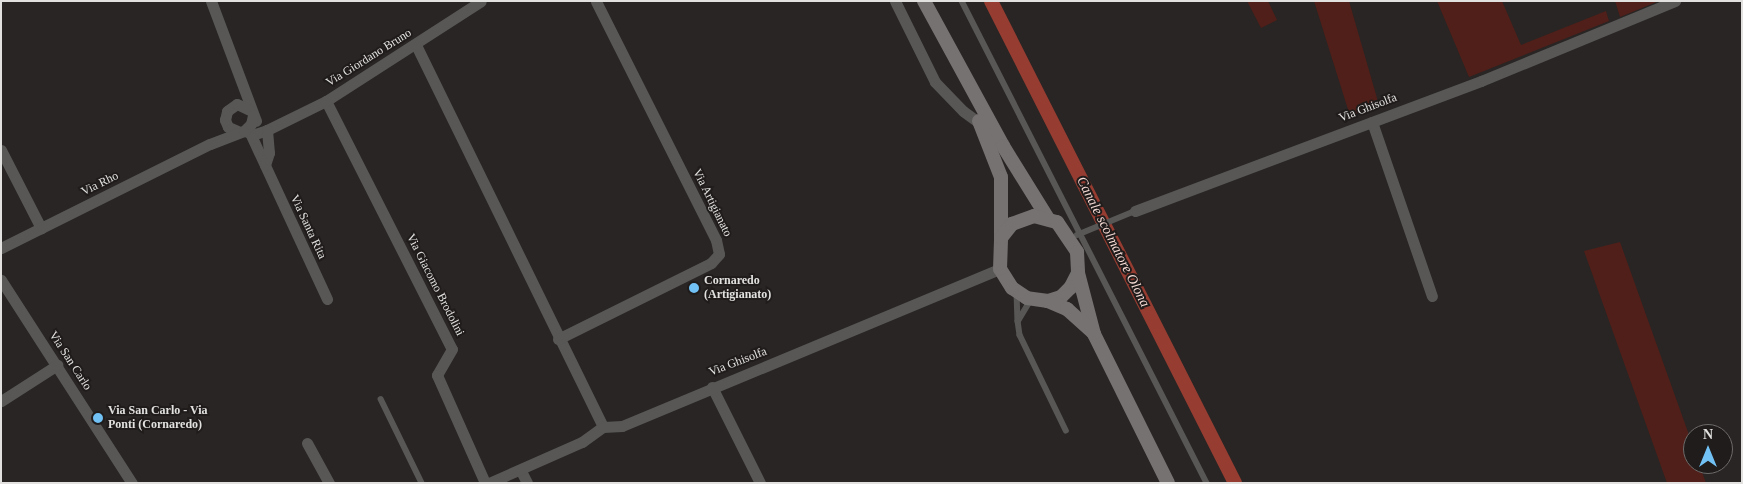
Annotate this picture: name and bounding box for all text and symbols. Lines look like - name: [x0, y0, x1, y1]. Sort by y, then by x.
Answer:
- street label: Via Giordano Bruno: [324, 26, 414, 90]
- street label: Via Ghisolfa: [1337, 90, 1399, 126]
- street label: Via Artigianato: [689, 166, 735, 240]
- street label: Via Rho: [79, 169, 121, 199]
- water label: Canale scolmatore Olona: [1073, 174, 1153, 310]
- street label: Via Santa Rita: [287, 193, 329, 261]
- street label: Via Giacomo Brodolini: [403, 232, 467, 338]
- place label: Cornaredo (Artigianato): [704, 274, 771, 302]
- marker: Cornaredo (Artigianato): [688, 282, 700, 294]
- street label: Via San Carlo: [46, 329, 94, 393]
- street label: Via Ghisolfa: [707, 344, 769, 380]
- place label: Via San Carlo - Via Ponti (Cornaredo): [108, 404, 208, 432]
- marker: Via San Carlo - Via Ponti (Cornaredo): [92, 412, 104, 424]
- north arrow: [1683, 424, 1733, 474]
- text: N: [1703, 427, 1713, 442]

